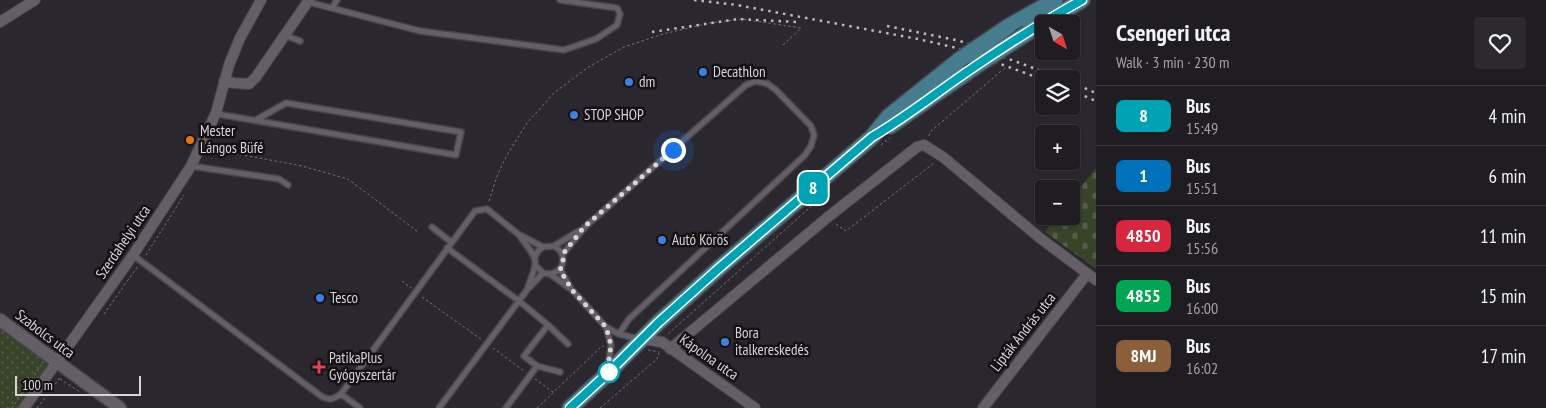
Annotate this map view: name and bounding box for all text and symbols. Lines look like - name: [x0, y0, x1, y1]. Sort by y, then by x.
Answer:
- north arrow: [1035, 15, 1080, 60]
- map controls: [1035, 15, 1080, 225]
- text: Csengeri utca: [1116, 17, 1230, 48]
- button: heart: [1474, 17, 1526, 69]
- text: Walk · 3 min · 230 m: [1116, 52, 1229, 72]
- place label: Decathlon: [713, 62, 766, 81]
- marker: Decathlon: [697, 66, 709, 78]
- button: layers: [1035, 70, 1080, 115]
- place label: dm: [639, 72, 655, 91]
- marker: dm: [623, 76, 635, 88]
- text: Bus: [1186, 94, 1210, 118]
- text: 8: [1139, 104, 1148, 127]
- text: 4 min: [1489, 104, 1526, 128]
- place label: STOP SHOP: [584, 105, 644, 124]
- marker: STOP SHOP: [568, 109, 580, 121]
- text: 15:49: [1186, 118, 1218, 138]
- place label: Mester Lángos Büfé: [200, 121, 264, 157]
- button: +: [1035, 125, 1080, 170]
- marker: Mester Lángos Büfé: [184, 134, 196, 146]
- your location: [661, 138, 686, 163]
- text: Bus: [1186, 154, 1210, 178]
- text: 1: [1139, 164, 1148, 187]
- text: 6 min: [1489, 164, 1526, 188]
- line badge: 8: [797, 172, 829, 204]
- text: 8: [809, 176, 817, 199]
- text: 15:51: [1186, 178, 1218, 198]
- button: −: [1035, 180, 1080, 225]
- street label: Szerdahelyi utca: [91, 201, 154, 282]
- text: Bus: [1186, 214, 1210, 238]
- text: 4850: [1126, 224, 1161, 247]
- text: 11 min: [1480, 224, 1526, 248]
- place label: Autó Körös: [672, 230, 728, 249]
- marker: Autó Körös: [656, 234, 668, 246]
- text: 15:56: [1186, 238, 1218, 258]
- text: Bus: [1186, 274, 1210, 298]
- text: 4855: [1126, 284, 1161, 307]
- text: 15 min: [1480, 284, 1526, 308]
- place label: Tesco: [330, 288, 358, 307]
- street label: Lipták András utca: [986, 289, 1059, 375]
- marker: Tesco: [314, 292, 326, 304]
- text: 16:00: [1186, 298, 1218, 318]
- street label: Szabolcs utca: [12, 305, 79, 362]
- place label: Bora italkereskedés: [735, 323, 809, 359]
- street label: Kápolna utca: [676, 329, 742, 384]
- text: Bus: [1186, 334, 1210, 358]
- marker: Bora italkereskedés: [719, 336, 731, 348]
- text: 8MJ: [1131, 344, 1156, 367]
- text: 17 min: [1481, 344, 1526, 368]
- place label: PatikaPlus Gyógyszertár: [329, 348, 397, 384]
- text: 16:02: [1186, 358, 1218, 378]
- marker: PatikaPlus Gyógyszertár: [313, 361, 325, 373]
- unlabelled marker: [598, 361, 620, 383]
- scale bar: [15, 373, 141, 396]
- text: 100 m: [22, 376, 53, 394]

